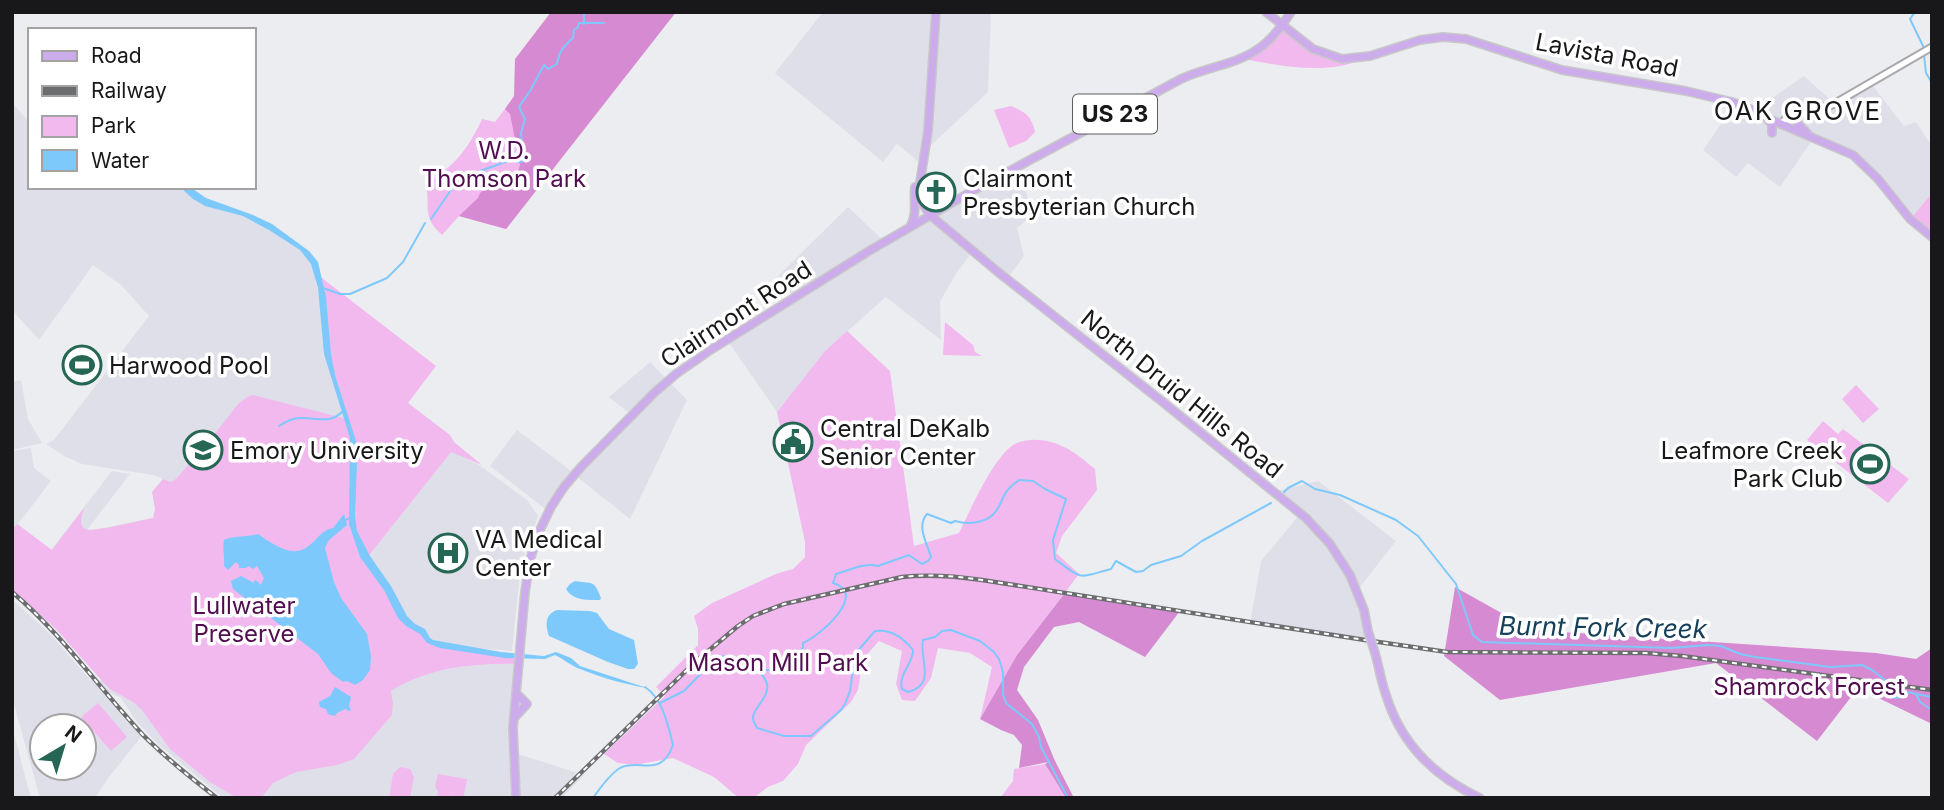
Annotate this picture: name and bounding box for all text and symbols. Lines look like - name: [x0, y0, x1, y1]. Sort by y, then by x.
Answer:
- street label: Lavista Road: [1533, 27, 1681, 83]
- legend: [28, 28, 256, 189]
- text: Road: [91, 43, 142, 68]
- text: Railway: [91, 78, 167, 103]
- road number: US 23: [1073, 94, 1157, 134]
- district label: OAK GROVE: [1714, 95, 1882, 126]
- text: Park: [91, 113, 136, 138]
- park label: W.D. Thomson Park: [422, 136, 586, 193]
- text: Water: [91, 148, 149, 173]
- place label: Clairmont Presbyterian Church: [963, 164, 1195, 221]
- church icon: Clairmont Presbyterian Church: [915, 171, 957, 213]
- street label: Clairmont Road: [655, 254, 817, 374]
- street label: North Druid Hills Road: [1075, 304, 1289, 484]
- sports icon: Harwood Pool: [61, 344, 103, 386]
- place label: Harwood Pool: [109, 351, 269, 380]
- place label: Central DeKalb Senior Center: [820, 414, 990, 471]
- public building icon: Central DeKalb Senior Center: [772, 421, 814, 463]
- school or university icon: Emory University: [182, 429, 224, 471]
- place label: Emory University: [230, 436, 424, 465]
- place label: Leafmore Creek Park Club: [1661, 436, 1843, 493]
- sports icon: Leafmore Creek Park Club: [1849, 443, 1891, 485]
- place label: VA Medical Center: [475, 525, 603, 582]
- hospital icon: VA Medical Center: [427, 532, 469, 574]
- park label: Lullwater Preserve: [192, 591, 296, 648]
- water label: Burnt Fork Creek: [1499, 610, 1708, 644]
- park label: Mason Mill Park: [688, 648, 868, 677]
- park label: Shamrock Forest: [1713, 672, 1905, 701]
- north arrow: [28, 712, 98, 782]
- text: N: [60, 720, 86, 748]

